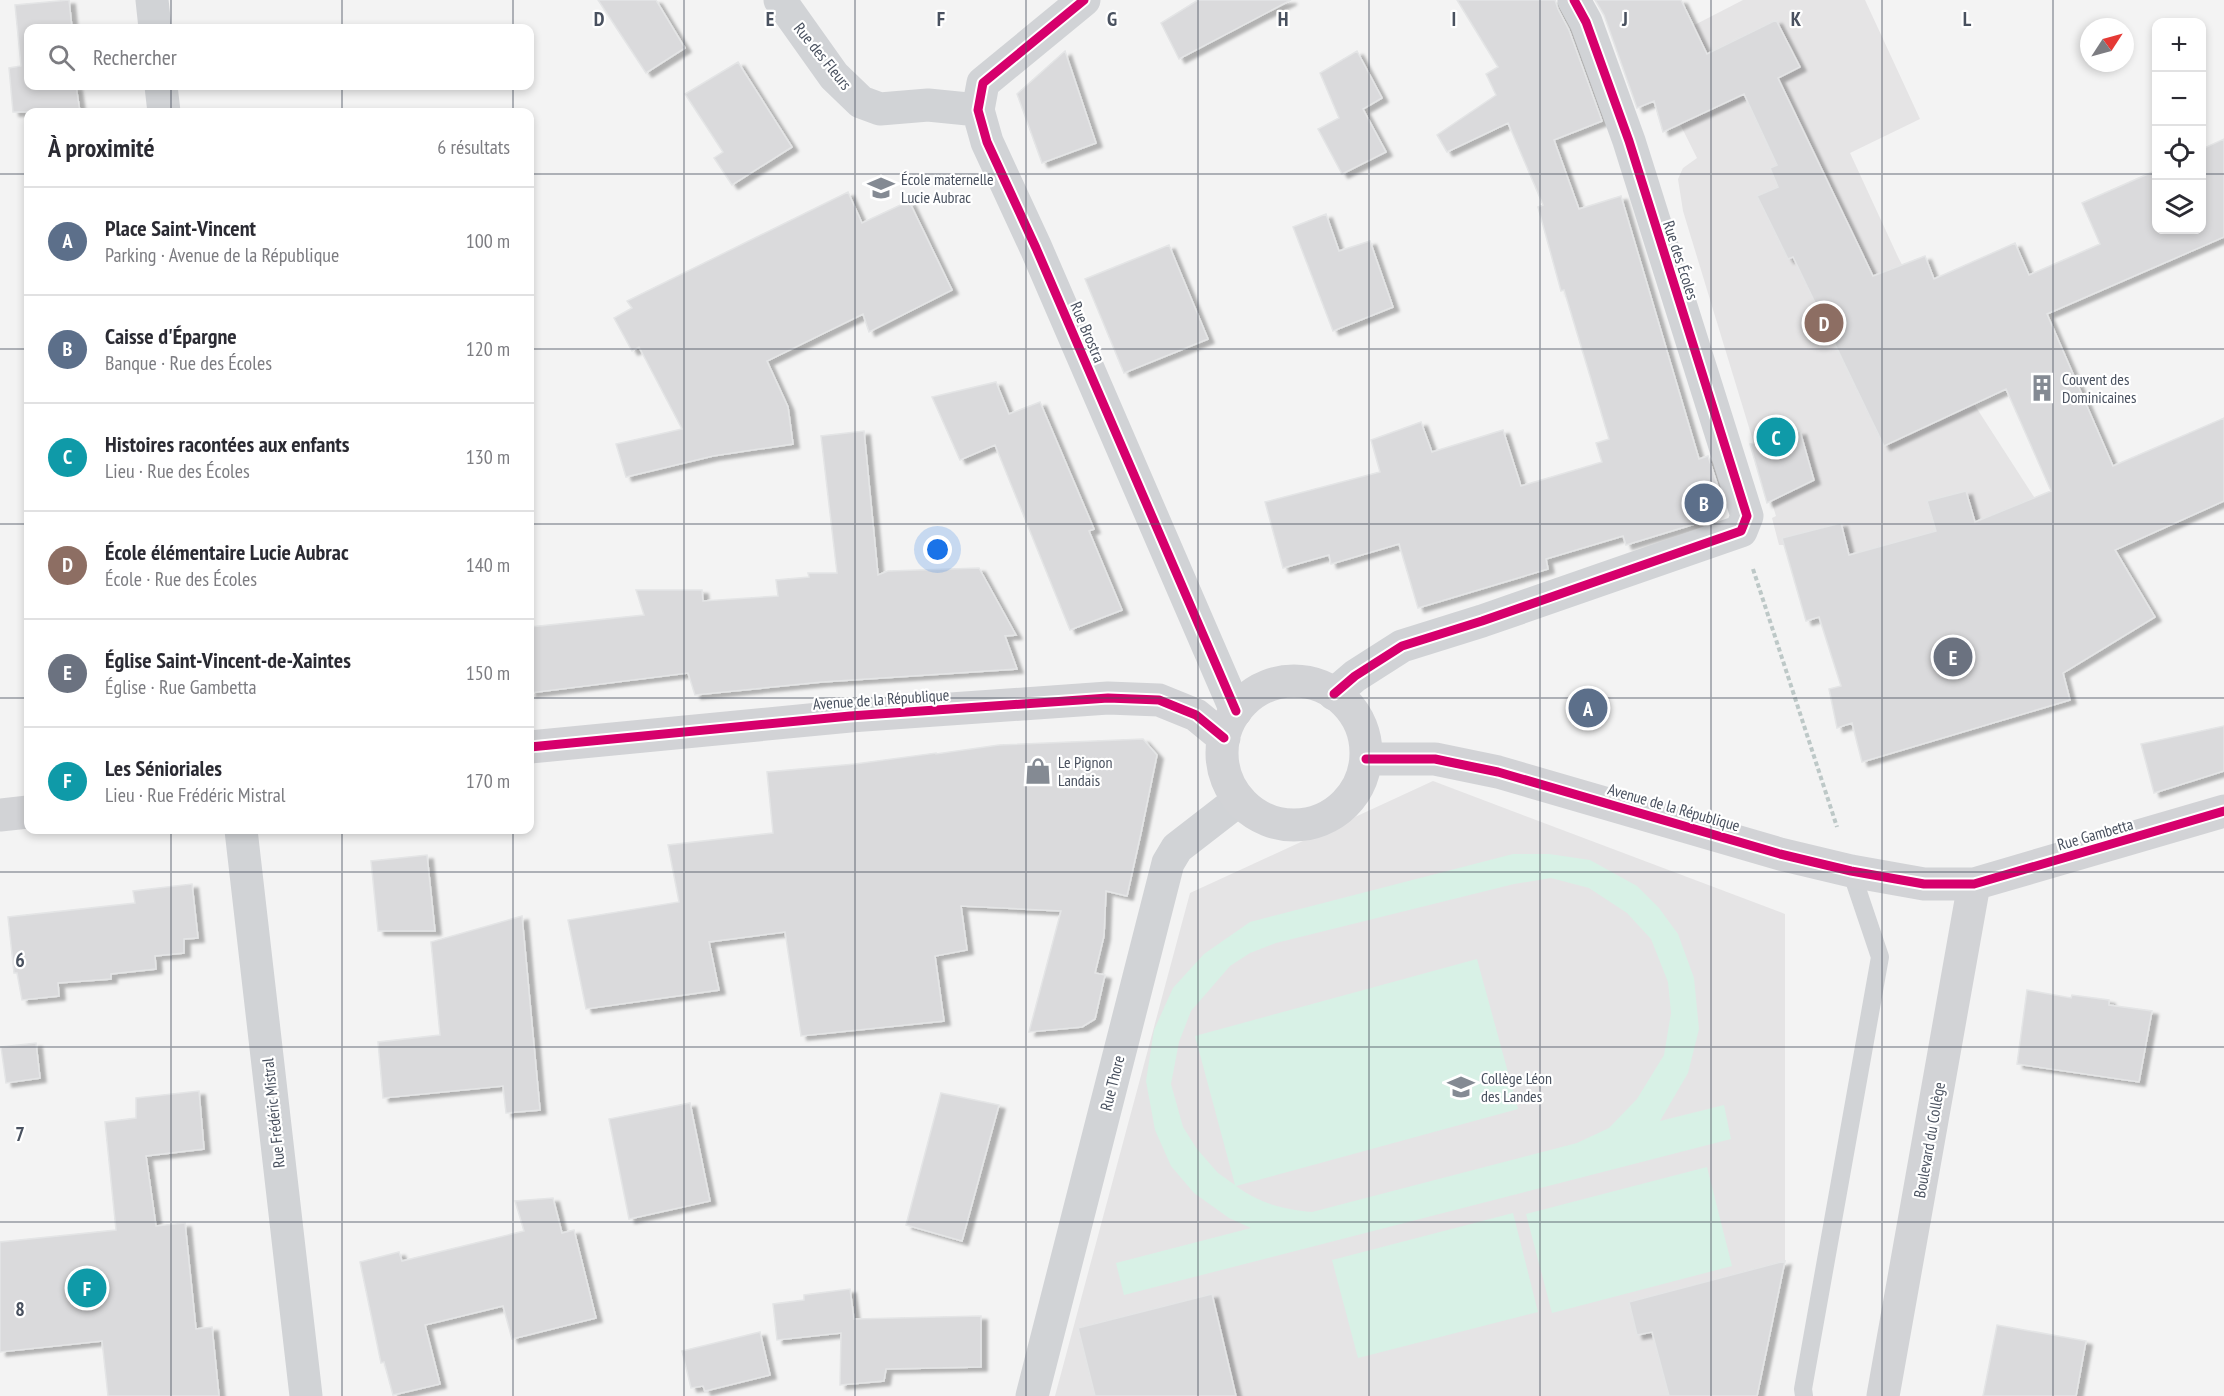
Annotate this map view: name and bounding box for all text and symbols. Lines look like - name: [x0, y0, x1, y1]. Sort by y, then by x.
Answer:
- text: D: [594, 6, 605, 32]
- text: E: [766, 6, 774, 32]
- text: F: [937, 6, 945, 32]
- text: G: [1107, 6, 1117, 32]
- text: H: [1278, 6, 1288, 32]
- text: I: [1452, 6, 1456, 32]
- text: J: [1621, 6, 1628, 32]
- text: K: [1791, 6, 1802, 32]
- text: L: [1963, 6, 1972, 32]
- street label: Rue des Fleurs: [790, 18, 856, 94]
- north arrow: [2080, 18, 2134, 72]
- map controls: [2152, 18, 2206, 234]
- button: +: [2152, 18, 2206, 72]
- search box: [24, 24, 534, 90]
- icon: search: [45, 41, 78, 74]
- text: Rechercher: [93, 43, 177, 71]
- button: −: [2152, 72, 2206, 126]
- button: locate: [2152, 126, 2206, 180]
- text: À proximité: [48, 131, 155, 164]
- text: 6 résultats: [437, 134, 510, 160]
- place label: École maternelle Lucie Aubrac: [901, 169, 994, 207]
- school or university icon: École maternelle Lucie Aubrac: [866, 173, 896, 203]
- button: layers: [2152, 180, 2206, 234]
- text: Place Saint-Vincent: [105, 214, 256, 242]
- street label: Rue des Écoles: [1659, 218, 1703, 302]
- text: A: [62, 228, 73, 254]
- text: 100 m: [466, 228, 510, 254]
- text: Parking · Avenue de la République: [105, 242, 339, 268]
- street label: Rue Brostra: [1066, 299, 1110, 365]
- pin: D: [1804, 300, 1844, 346]
- text: Caisse d'Épargne: [105, 322, 237, 350]
- text: B: [63, 336, 72, 362]
- text: 120 m: [466, 336, 510, 362]
- text: Banque · Rue des Écoles: [105, 350, 272, 376]
- place label: Couvent des Dominicaines: [2062, 369, 2136, 407]
- building icon: Couvent des Dominicaines: [2027, 373, 2057, 403]
- pin: C: [1756, 414, 1796, 460]
- text: Histoires racontées aux enfants: [105, 430, 349, 458]
- text: C: [63, 444, 72, 470]
- text: 130 m: [466, 444, 510, 470]
- text: Lieu · Rue des Écoles: [105, 458, 250, 484]
- pin: B: [1684, 480, 1724, 526]
- your location: [923, 535, 952, 564]
- text: École élémentaire Lucie Aubrac: [105, 538, 349, 566]
- text: D: [62, 552, 73, 578]
- text: 140 m: [466, 552, 510, 578]
- text: École · Rue des Écoles: [105, 566, 257, 592]
- pin: E: [1934, 634, 1972, 680]
- text: Église Saint-Vincent-de-Xaintes: [105, 646, 351, 674]
- text: E: [63, 660, 72, 686]
- text: 150 m: [466, 660, 510, 686]
- text: Église · Rue Gambetta: [105, 674, 257, 700]
- street label: Avenue de la République: [812, 684, 950, 714]
- pin: A: [1568, 686, 1608, 730]
- place label: Le Pignon Landais: [1058, 752, 1113, 790]
- text: Les Sénioriales: [105, 754, 222, 782]
- shop icon: Le Pignon Landais: [1023, 756, 1053, 786]
- text: F: [63, 768, 72, 794]
- text: 170 m: [466, 768, 510, 794]
- street label: Avenue de la République: [1606, 779, 1742, 835]
- text: Lieu · Rue Frédéric Mistral: [105, 782, 285, 808]
- street label: Rue Gambetta: [2055, 814, 2135, 854]
- text: 6: [15, 947, 25, 973]
- street label: Rue Thore: [1095, 1053, 1129, 1113]
- street label: Rue Frédéric Mistral: [257, 1057, 289, 1169]
- place label: Collège Léon des Landes: [1481, 1068, 1552, 1106]
- school or university icon: Collège Léon des Landes: [1446, 1072, 1476, 1102]
- street label: Boulevard du Collège: [1909, 1081, 1949, 1199]
- text: 7: [15, 1121, 25, 1147]
- pin: F: [68, 1266, 106, 1310]
- text: 8: [15, 1296, 25, 1322]

